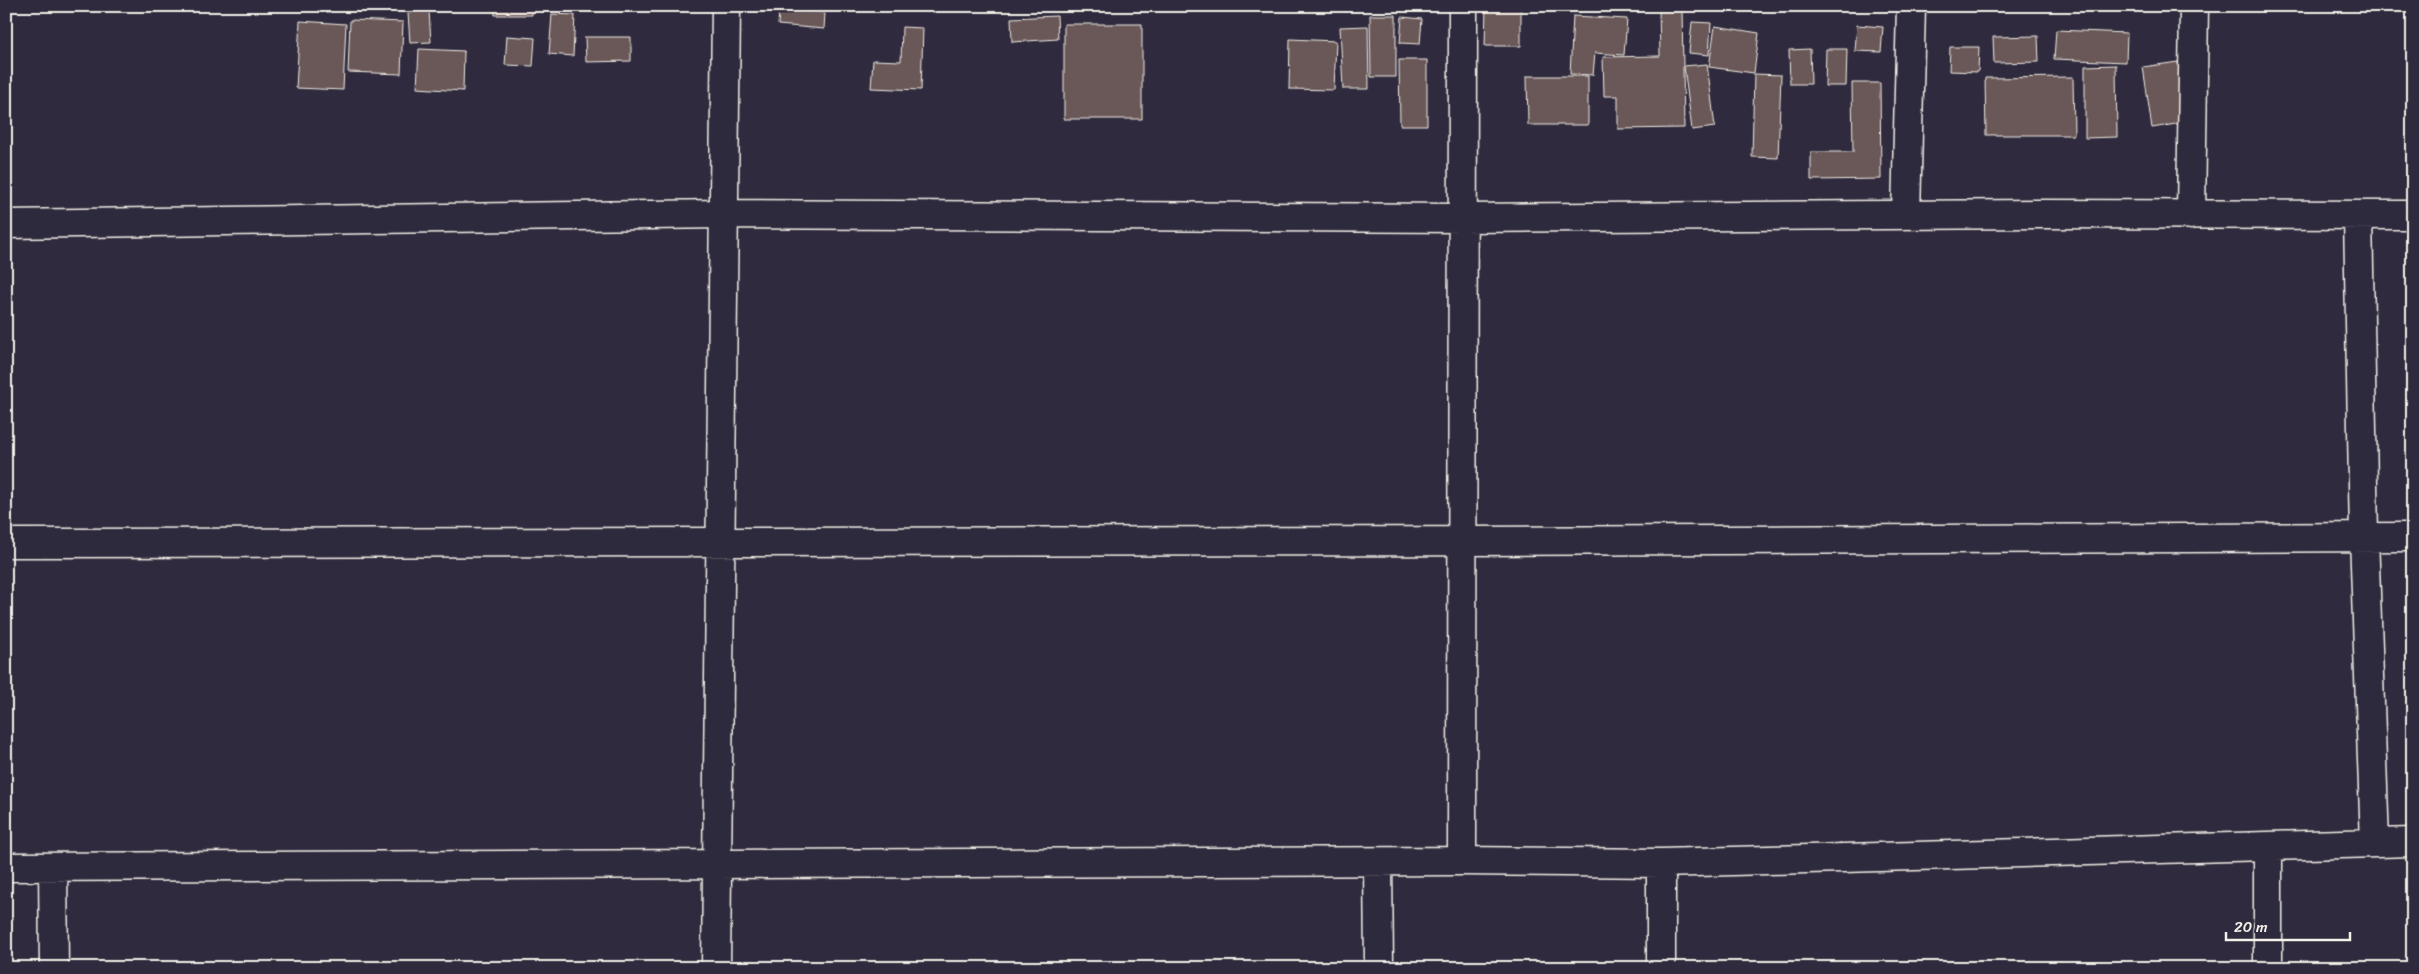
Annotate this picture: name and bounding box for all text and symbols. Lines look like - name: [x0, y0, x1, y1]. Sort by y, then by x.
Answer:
- scale bar: [2226, 909, 2350, 941]
- text: 20 m: [2234, 914, 2268, 940]

